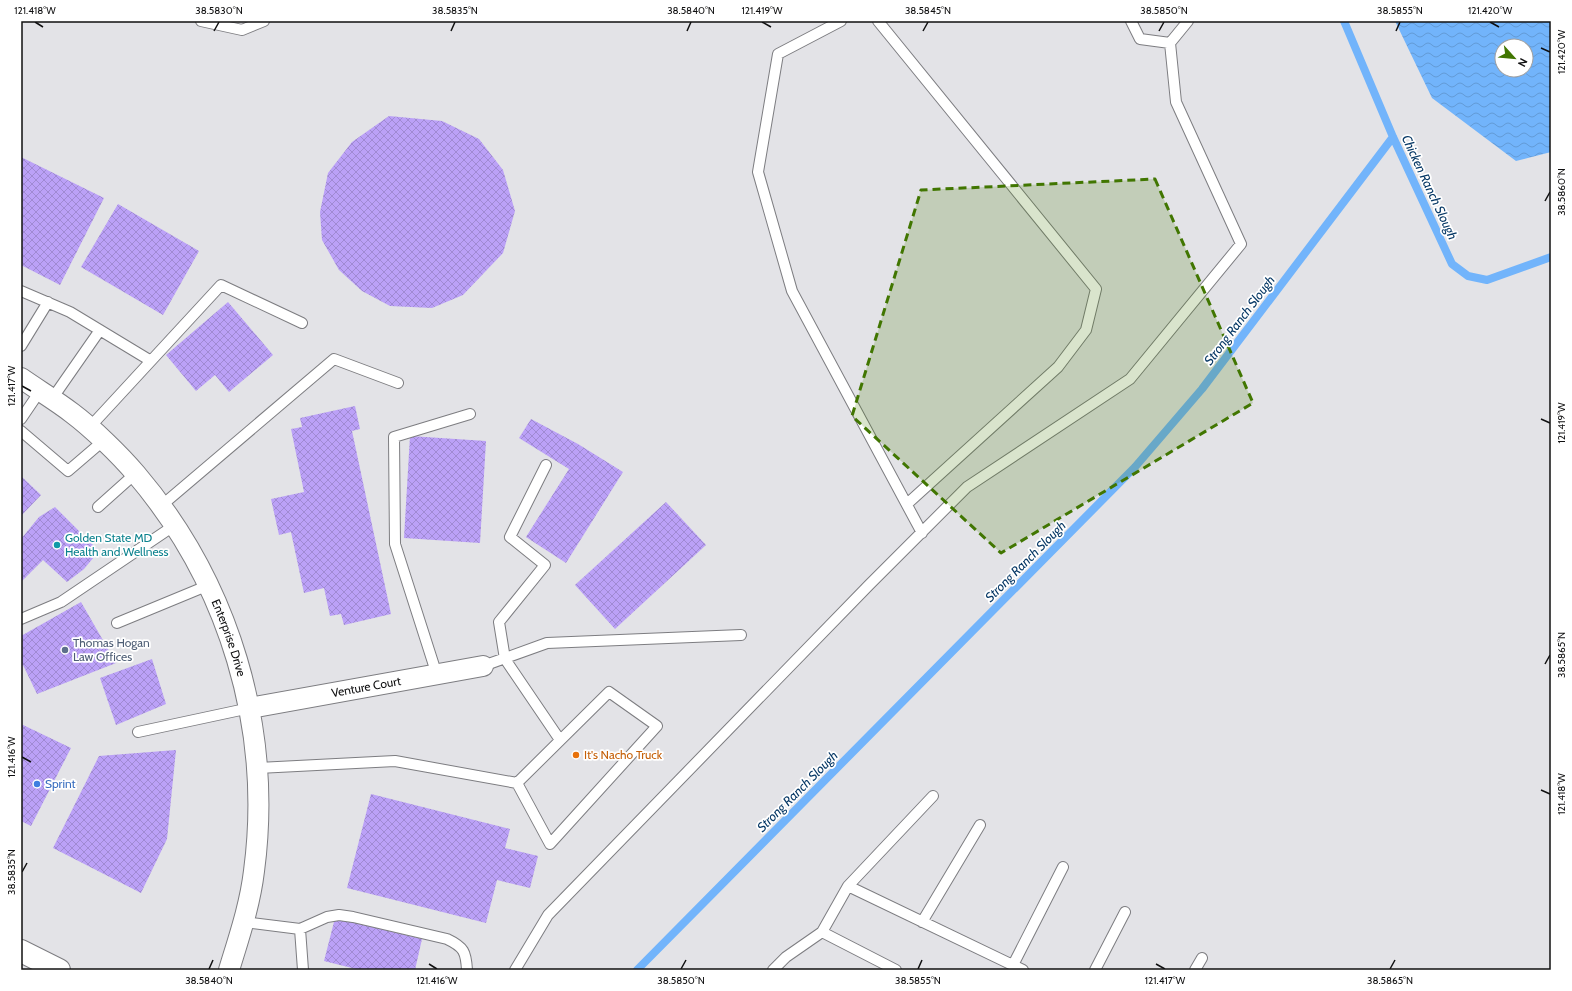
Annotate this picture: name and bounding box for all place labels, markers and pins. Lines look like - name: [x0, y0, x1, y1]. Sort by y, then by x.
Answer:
- place label: Golden State MD Health and Wellness: [65, 530, 169, 559]
- marker: Golden State MD Health and Wellness: [52, 540, 62, 550]
- place label: Thomas Hogan Law Offices: [73, 635, 150, 664]
- marker: Thomas Hogan Law Offices: [60, 645, 70, 655]
- place label: It's Nacho Truck: [584, 747, 663, 762]
- marker: It's Nacho Truck: [571, 750, 581, 760]
- place label: Sprint: [45, 776, 76, 791]
- marker: Sprint: [32, 779, 42, 789]

